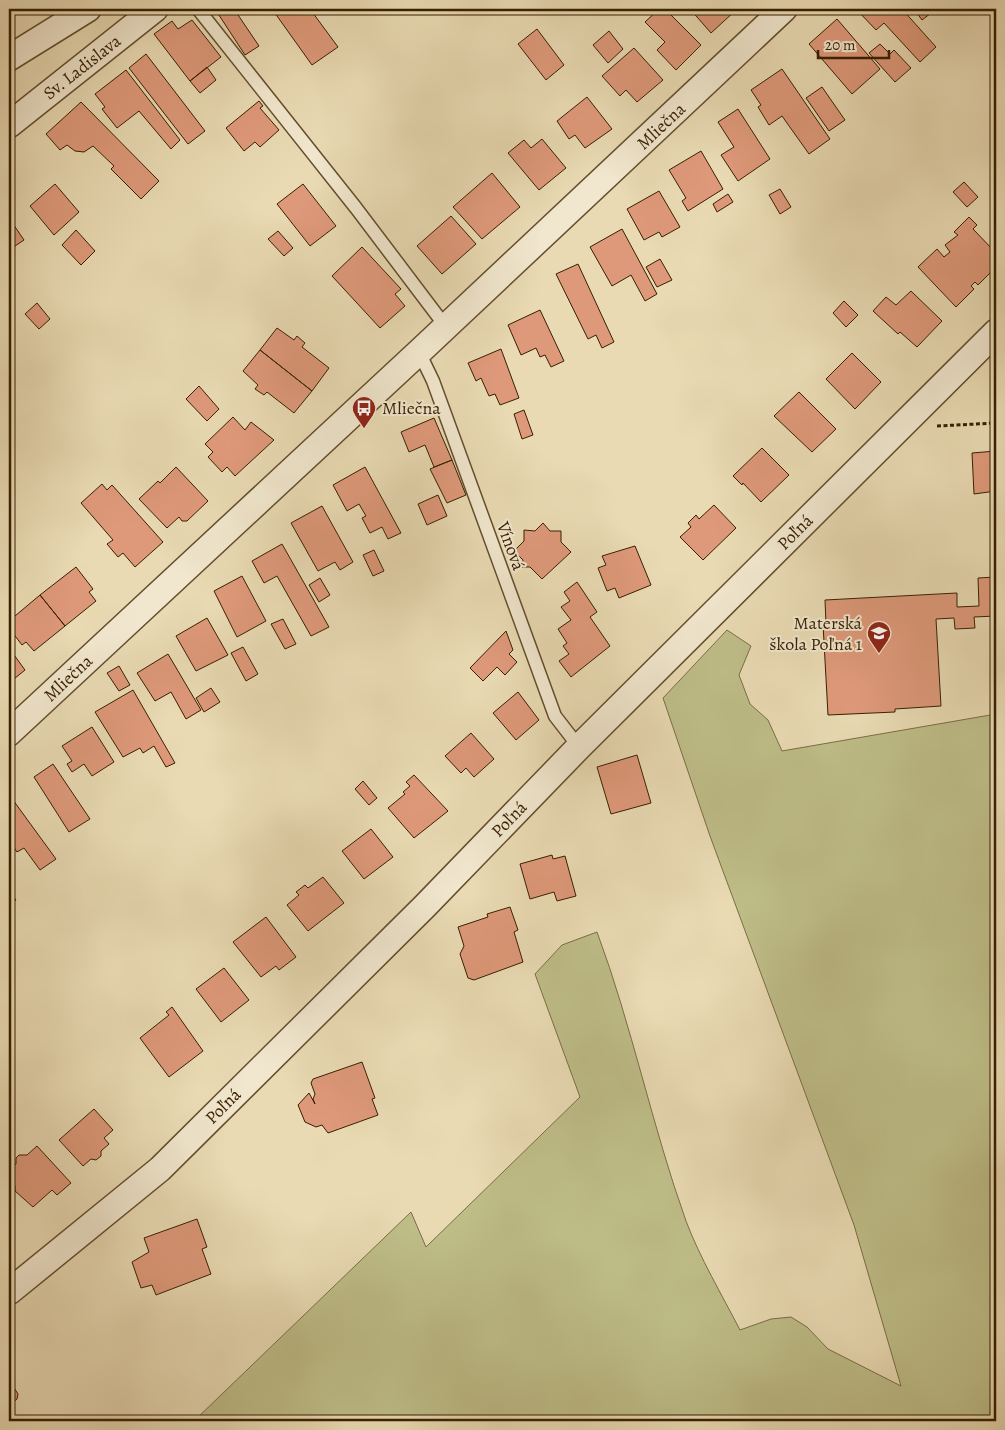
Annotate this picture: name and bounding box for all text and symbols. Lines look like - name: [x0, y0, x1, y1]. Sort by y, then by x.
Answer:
- scale bar: [818, 28, 889, 60]
- street label: Sv. Ladislava: [38, 29, 126, 105]
- text: 20 m: [825, 35, 856, 55]
- street label: Mliečna: [631, 97, 691, 155]
- bus stop icon: Mliečna: [351, 395, 377, 429]
- place label: Mliečna: [382, 396, 441, 420]
- street label: Poľná: [772, 508, 819, 555]
- street label: Vínová: [491, 517, 531, 574]
- place label: Materská škola Poľná 1: [769, 611, 863, 656]
- school or university icon: Materská škola Poľná 1: [866, 620, 892, 654]
- street label: Mliečna: [38, 649, 98, 707]
- street label: Poľná: [486, 795, 533, 842]
- street label: Poľná: [200, 1082, 247, 1129]

